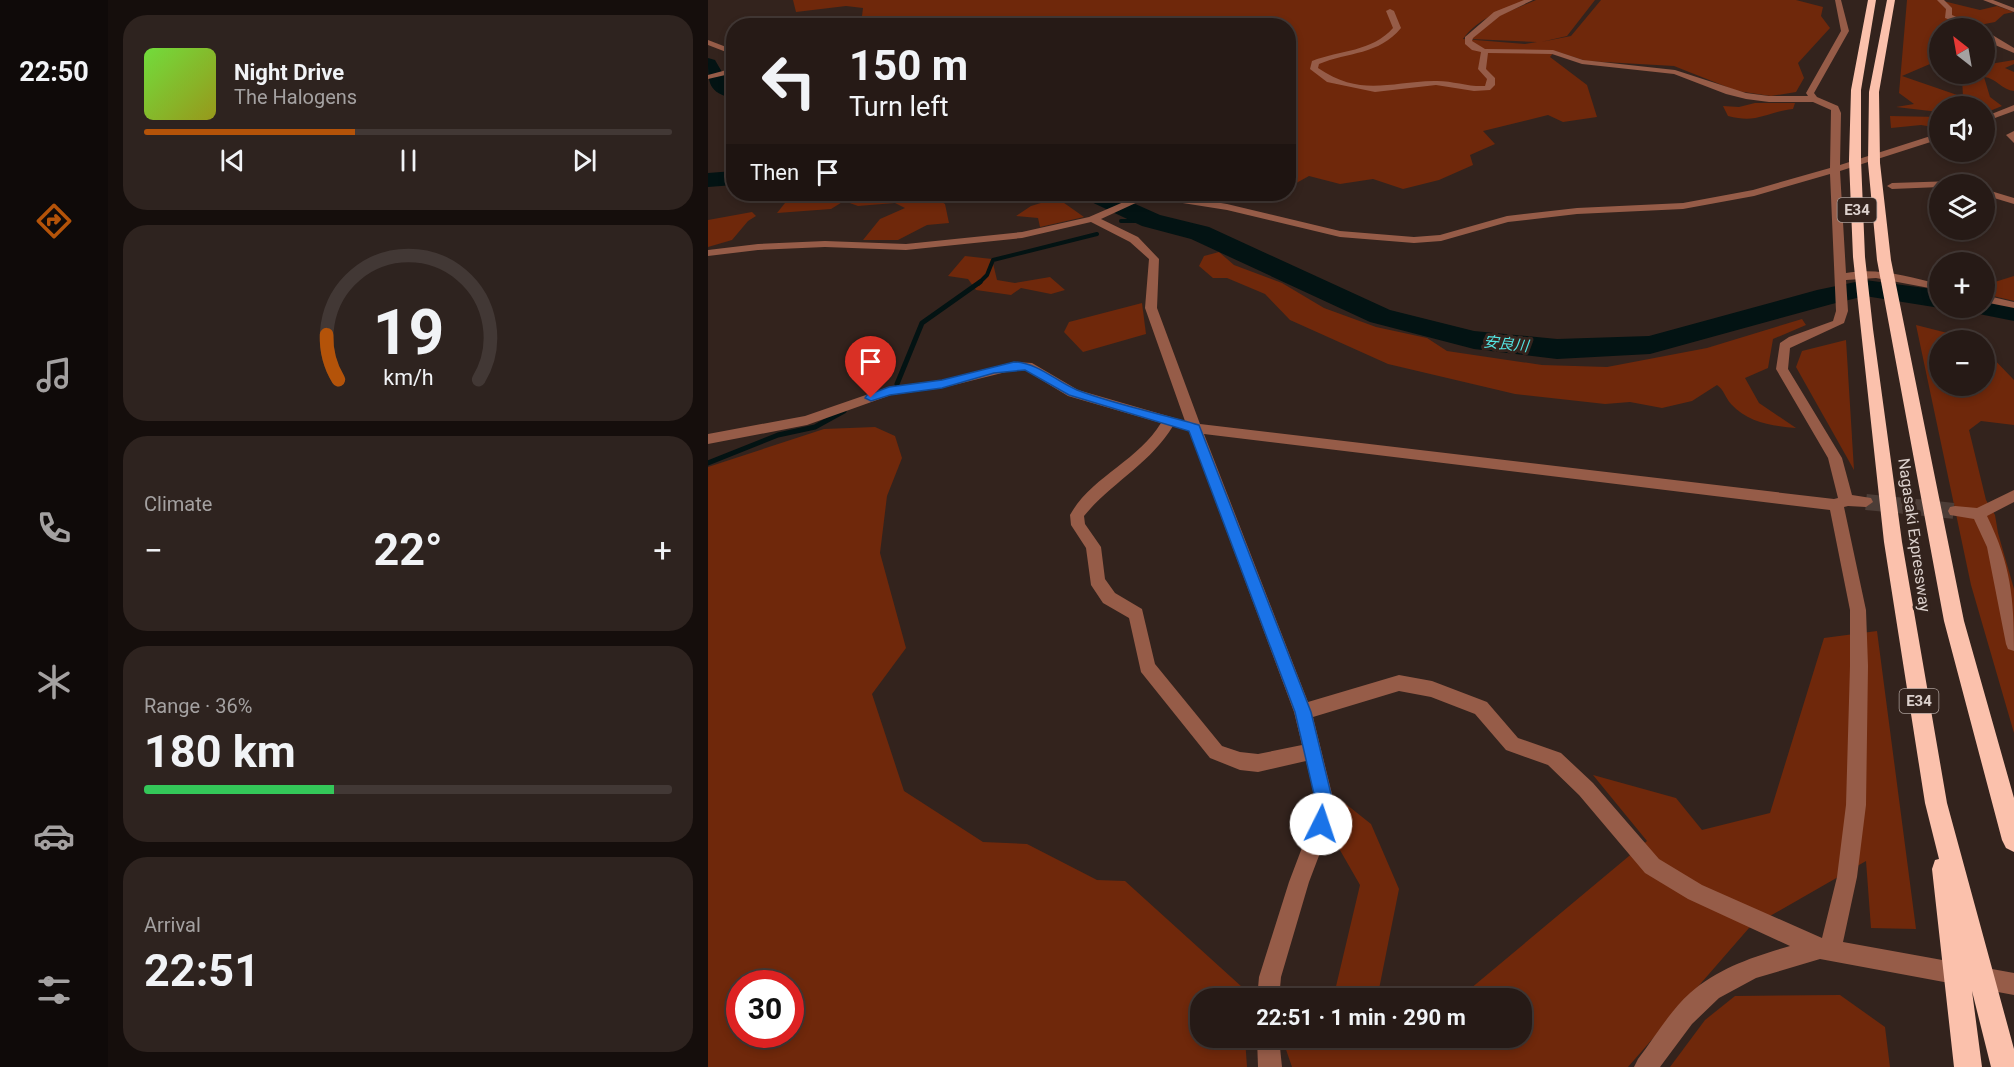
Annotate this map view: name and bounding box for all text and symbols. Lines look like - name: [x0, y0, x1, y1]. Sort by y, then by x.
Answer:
- north arrow: [1929, 18, 1995, 84]
- map controls: [1929, 18, 1995, 396]
- text: 150 m: [849, 41, 968, 90]
- icon: left: [750, 42, 828, 120]
- text: 22:50: [19, 56, 89, 88]
- text: Night Drive: [234, 60, 344, 85]
- text: The Halogens: [234, 85, 357, 109]
- text: Turn left: [849, 91, 949, 123]
- button: sound: [1929, 96, 1995, 162]
- icon: previous: [216, 144, 249, 177]
- icon: pause: [392, 144, 425, 177]
- icon: next: [568, 144, 601, 177]
- icon: arrive: [811, 156, 844, 189]
- text: Then: [750, 160, 799, 185]
- button: layers: [1929, 174, 1995, 240]
- road number: E34: [1838, 198, 1876, 222]
- icon: directions: [33, 200, 75, 242]
- button: +: [1929, 252, 1995, 318]
- text: 19: [372, 296, 444, 369]
- button: −: [1929, 330, 1995, 396]
- water label: 安良川: [1483, 333, 1531, 356]
- pin: [845, 336, 896, 398]
- icon: arrive: [854, 345, 887, 378]
- icon: music: [33, 354, 75, 396]
- text: km/h: [383, 366, 433, 391]
- street label: Nagasaki Expressway: [1894, 457, 1935, 614]
- text: Climate: [144, 492, 212, 516]
- icon: phone: [33, 507, 75, 549]
- text: 22°: [373, 523, 443, 576]
- text: −: [144, 531, 163, 570]
- text: +: [653, 531, 672, 570]
- icon: climate: [33, 661, 75, 703]
- road number: E34: [1900, 689, 1938, 713]
- text: Range · 36%: [144, 694, 252, 718]
- text: 180 km: [144, 725, 296, 778]
- position arrow: [1289, 792, 1353, 856]
- icon: car: [33, 815, 75, 857]
- text: Arrival: [144, 913, 201, 937]
- text: 22:51: [144, 944, 260, 997]
- icon: filters: [33, 969, 75, 1011]
- speed limit sign: 30: [726, 970, 804, 1048]
- text: 22:51 · 1 min · 290 m: [1256, 1005, 1466, 1030]

